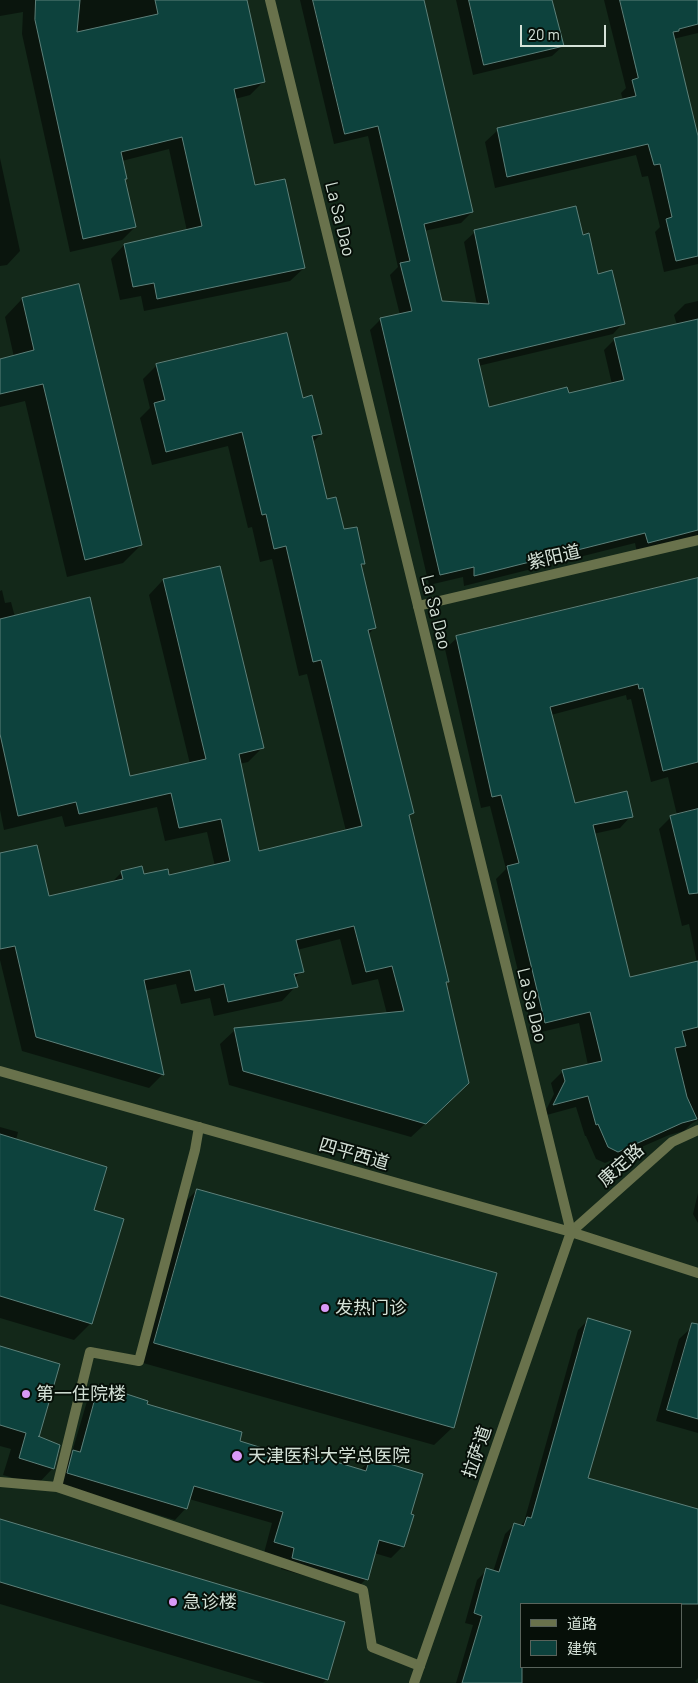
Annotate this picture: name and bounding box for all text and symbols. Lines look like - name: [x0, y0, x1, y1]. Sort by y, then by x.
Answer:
- scale bar: [523, 15, 609, 47]
- text: 20 m: [528, 25, 560, 43]
- street label: La Sa Dao: [320, 179, 360, 259]
- street label: 紫阳道: [525, 540, 583, 574]
- street label: La Sa Dao: [416, 572, 456, 652]
- street label: La Sa Dao: [512, 965, 552, 1045]
- street label: 四平西道: [316, 1134, 392, 1174]
- street label: 康定路: [594, 1139, 648, 1191]
- place label: 发热门诊: [335, 1297, 407, 1319]
- marker: 发热门诊: [319, 1302, 331, 1314]
- place label: 第一住院楼: [36, 1383, 126, 1405]
- marker: 第一住院楼: [20, 1388, 32, 1400]
- street label: 拉萨道: [458, 1423, 496, 1481]
- place label: 天津医科大学总医院: [248, 1445, 410, 1467]
- marker: 天津医科大学总医院: [230, 1449, 244, 1463]
- place label: 急诊楼: [183, 1591, 237, 1613]
- marker: 急诊楼: [167, 1596, 179, 1608]
- legend: [520, 1603, 683, 1668]
- text: 道路: [567, 1614, 597, 1632]
- text: 建筑: [567, 1639, 597, 1657]

